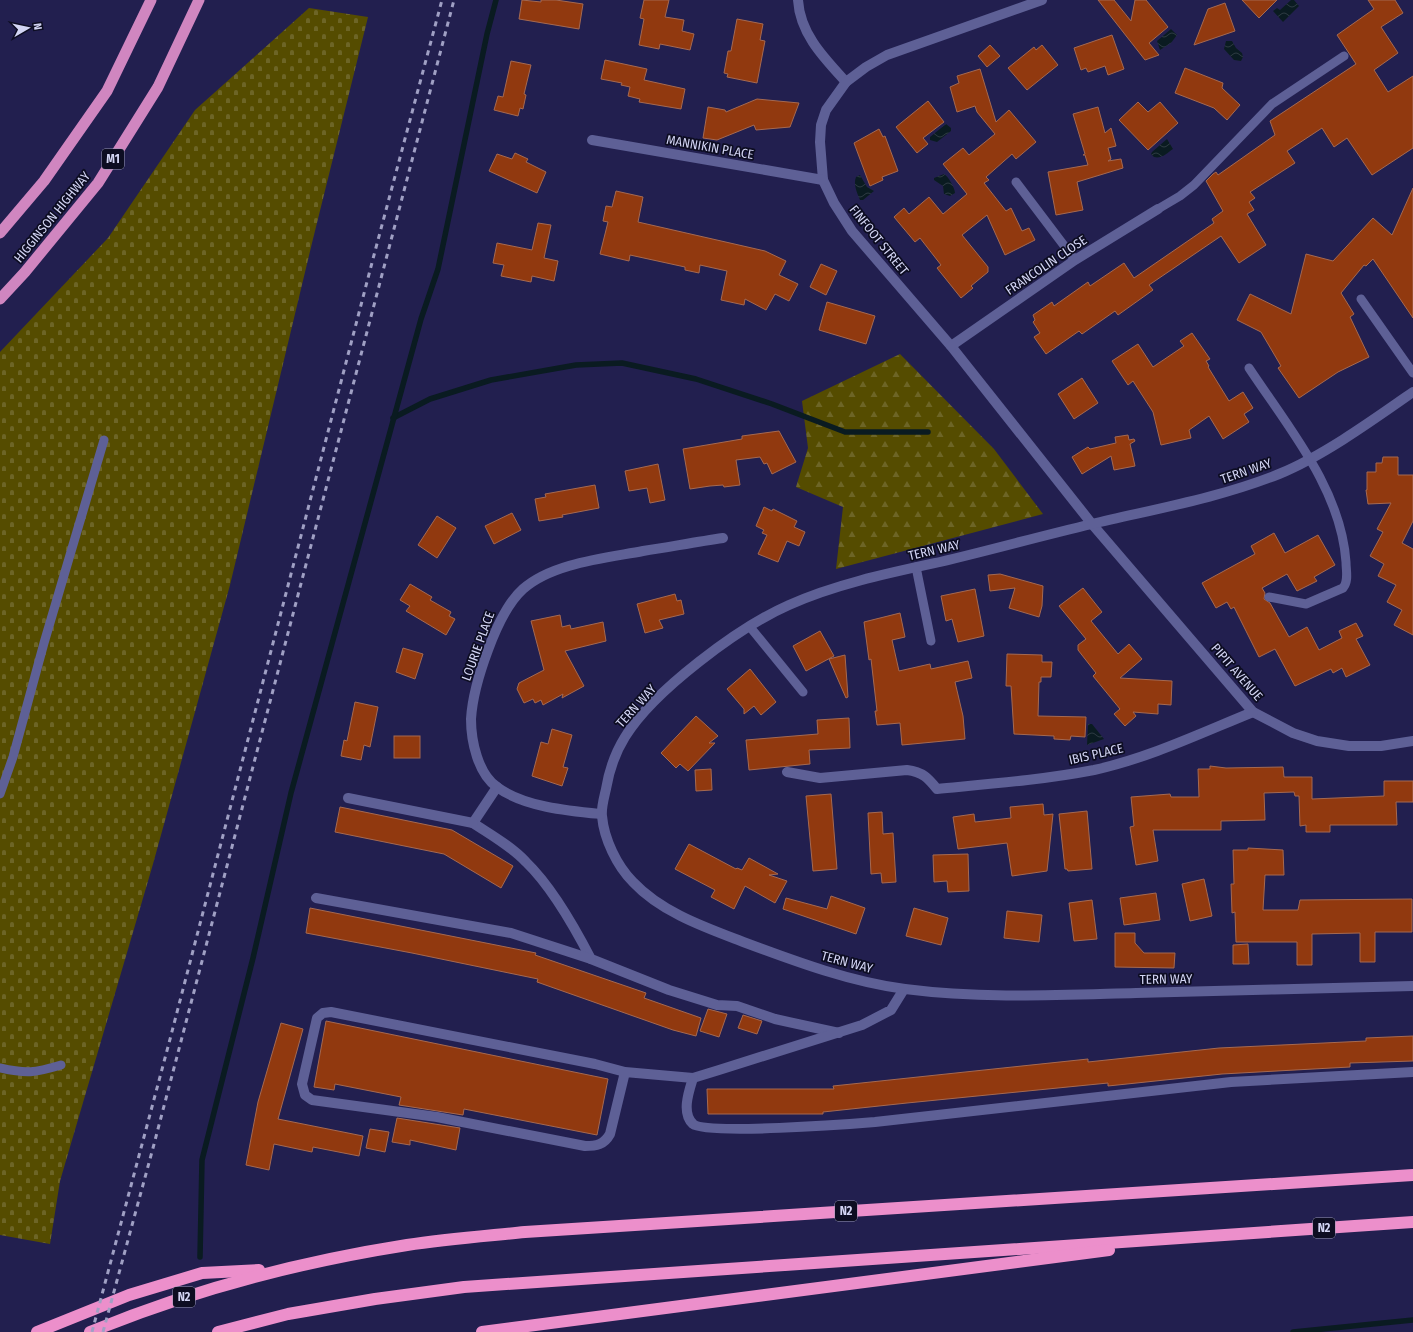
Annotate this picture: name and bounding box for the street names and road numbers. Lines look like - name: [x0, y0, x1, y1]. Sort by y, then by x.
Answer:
- street label: MANNIKIN PLACE: [665, 132, 755, 162]
- road number: M1: [102, 149, 124, 169]
- street label: HIGGINSON HIGHWAY: [11, 168, 93, 265]
- street label: FINFOOT STREET: [846, 202, 912, 278]
- street label: FRANCOLIN CLOSE: [1003, 232, 1089, 298]
- street label: TERN WAY: [1219, 455, 1274, 487]
- street label: TERN WAY: [907, 537, 962, 563]
- street label: LOURIE PLACE: [459, 609, 497, 683]
- street label: PIPIT AVENUE: [1208, 640, 1266, 704]
- street label: TERN WAY: [613, 681, 660, 731]
- street label: IBIS PLACE: [1067, 740, 1125, 768]
- street label: TERN WAY: [820, 948, 875, 976]
- street label: TERN WAY: [1140, 971, 1193, 987]
- road number: N2: [835, 1201, 857, 1221]
- road number: N2: [1313, 1218, 1335, 1238]
- road number: N2: [173, 1287, 195, 1307]

